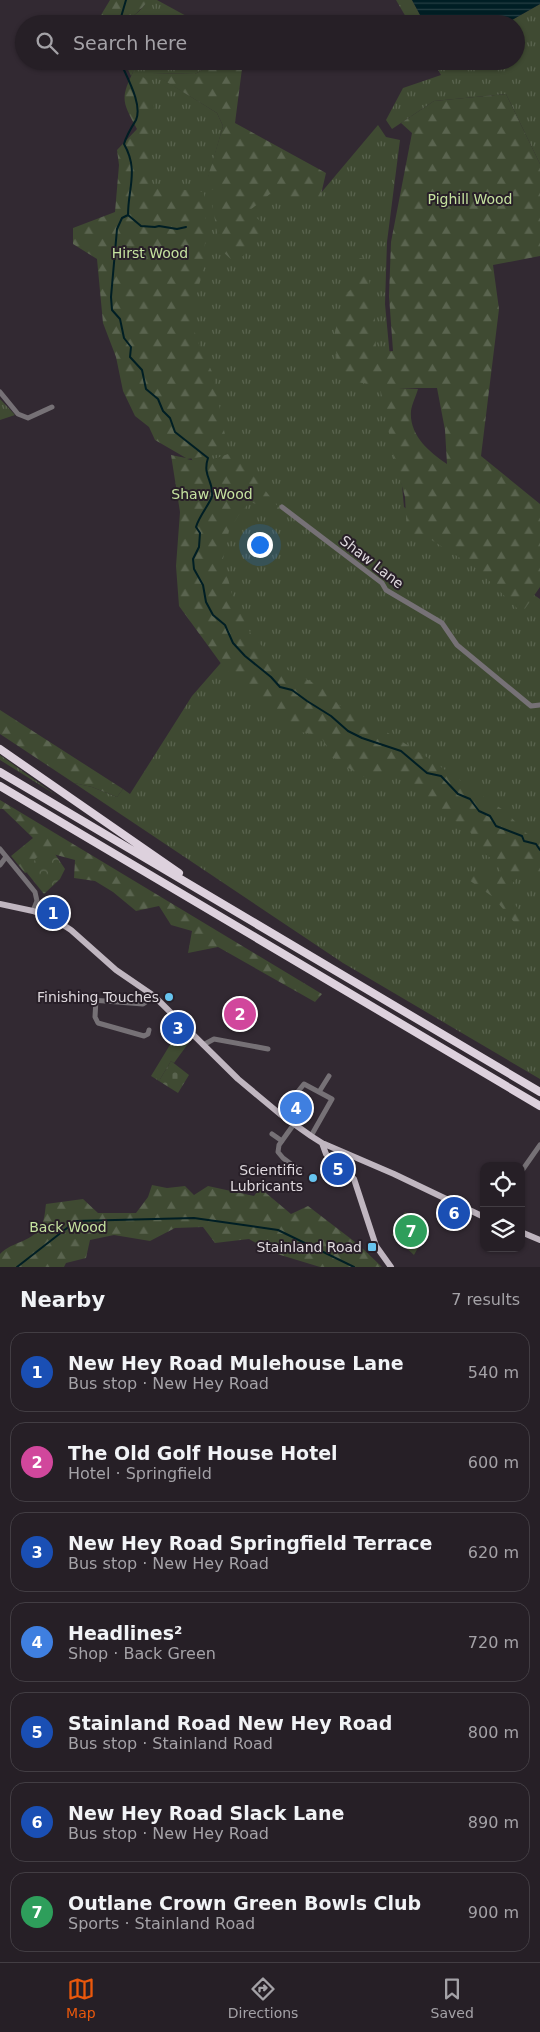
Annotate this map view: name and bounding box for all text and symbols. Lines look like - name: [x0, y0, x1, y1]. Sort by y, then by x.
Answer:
- search box: [15, 15, 525, 70]
- icon: search: [33, 29, 61, 57]
- text: Search here: [73, 32, 187, 54]
- park label: Pighill Wood: [428, 191, 512, 207]
- park label: Hirst Wood: [112, 245, 188, 261]
- park label: Shaw Wood: [171, 486, 253, 502]
- your location: [247, 532, 273, 558]
- street label: Shaw Lane: [337, 532, 407, 592]
- pin: 1: [37, 894, 69, 932]
- place label: Finishing Touches: [37, 989, 159, 1005]
- marker: Finishing Touches: [163, 991, 175, 1003]
- pin: 2: [224, 995, 256, 1033]
- pin: 3: [162, 1009, 194, 1047]
- pin: 4: [280, 1089, 312, 1127]
- pin: 5: [322, 1150, 354, 1188]
- place label: Scientific Lubricants: [230, 1162, 303, 1194]
- map controls: [480, 1162, 525, 1252]
- button: locate: [480, 1162, 525, 1207]
- marker: Scientific Lubricants: [307, 1172, 319, 1184]
- pin: 6: [438, 1194, 470, 1232]
- button: layers: [480, 1207, 525, 1252]
- pin: 7: [395, 1212, 427, 1250]
- park label: Back Wood: [29, 1219, 107, 1235]
- place label: Stainland Road: [256, 1239, 362, 1255]
- marker: Stainland Road: [366, 1241, 378, 1253]
- text: Nearby: [20, 1288, 105, 1312]
- text: 7 results: [451, 1290, 520, 1309]
- text: New Hey Road Mulehouse Lane: [68, 1352, 404, 1374]
- text: 1: [31, 1363, 43, 1382]
- text: 540 m: [468, 1363, 519, 1382]
- text: Bus stop · New Hey Road: [68, 1374, 269, 1393]
- text: The Old Golf House Hotel: [68, 1442, 338, 1464]
- text: 2: [31, 1453, 43, 1472]
- text: 600 m: [468, 1453, 519, 1472]
- text: Hotel · Springfield: [68, 1464, 212, 1483]
- text: New Hey Road Springfield Terrace: [68, 1532, 433, 1554]
- text: 3: [31, 1543, 43, 1562]
- text: 620 m: [468, 1543, 519, 1562]
- text: Bus stop · New Hey Road: [68, 1554, 269, 1573]
- text: Headlines²: [68, 1622, 182, 1644]
- text: 4: [31, 1633, 43, 1652]
- text: 720 m: [468, 1633, 519, 1652]
- text: Shop · Back Green: [68, 1644, 216, 1663]
- text: Stainland Road New Hey Road: [68, 1712, 392, 1734]
- text: 5: [31, 1723, 43, 1742]
- text: 800 m: [468, 1723, 519, 1742]
- text: Bus stop · Stainland Road: [68, 1734, 273, 1753]
- text: New Hey Road Slack Lane: [68, 1802, 344, 1824]
- text: 6: [31, 1813, 43, 1832]
- text: 890 m: [468, 1813, 519, 1832]
- text: Bus stop · New Hey Road: [68, 1824, 269, 1843]
- text: Outlane Crown Green Bowls Club: [68, 1892, 421, 1914]
- text: 7: [31, 1903, 43, 1922]
- text: 900 m: [468, 1903, 519, 1922]
- text: Sports · Stainland Road: [68, 1914, 255, 1933]
- tab: Map: [66, 1975, 96, 2021]
- tab: Directions: [228, 1975, 298, 2021]
- tab: Saved: [431, 1975, 474, 2021]

